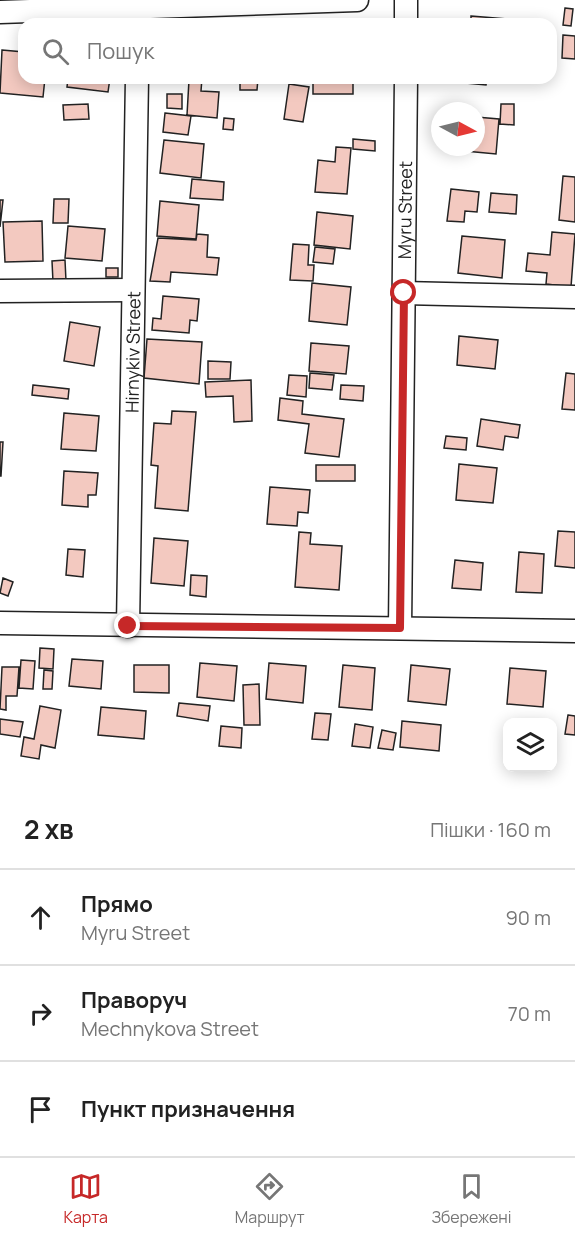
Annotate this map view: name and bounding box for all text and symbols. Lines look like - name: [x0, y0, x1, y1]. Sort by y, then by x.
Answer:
- search box: [18, 18, 557, 84]
- icon: search: [39, 35, 72, 68]
- text: Пошук: [87, 36, 154, 66]
- north arrow: [431, 102, 485, 156]
- street label: Myru Street: [392, 161, 417, 259]
- route start: [390, 279, 416, 305]
- street label: Hirnykiv Street: [120, 291, 145, 413]
- route end: [114, 612, 140, 638]
- map controls: [503, 718, 557, 772]
- button: layers: [503, 718, 557, 772]
- text: 2 хв: [24, 811, 74, 847]
- text: Пішки · 160 m: [430, 816, 551, 843]
- text: Прямо: [81, 889, 153, 919]
- icon: ahead: [24, 901, 57, 934]
- text: 90 m: [505, 904, 551, 931]
- text: Myru Street: [81, 919, 190, 946]
- text: Праворуч: [81, 985, 187, 1015]
- icon: right: [24, 997, 57, 1030]
- text: 70 m: [508, 1000, 551, 1027]
- text: Mechnykova Street: [81, 1015, 259, 1042]
- icon: arrive: [24, 1093, 57, 1126]
- text: Пункт призначення: [81, 1094, 295, 1124]
- tab: Карта: [63, 1170, 108, 1228]
- tab: Маршрут: [235, 1170, 305, 1228]
- tab: Збережені: [431, 1170, 512, 1228]

